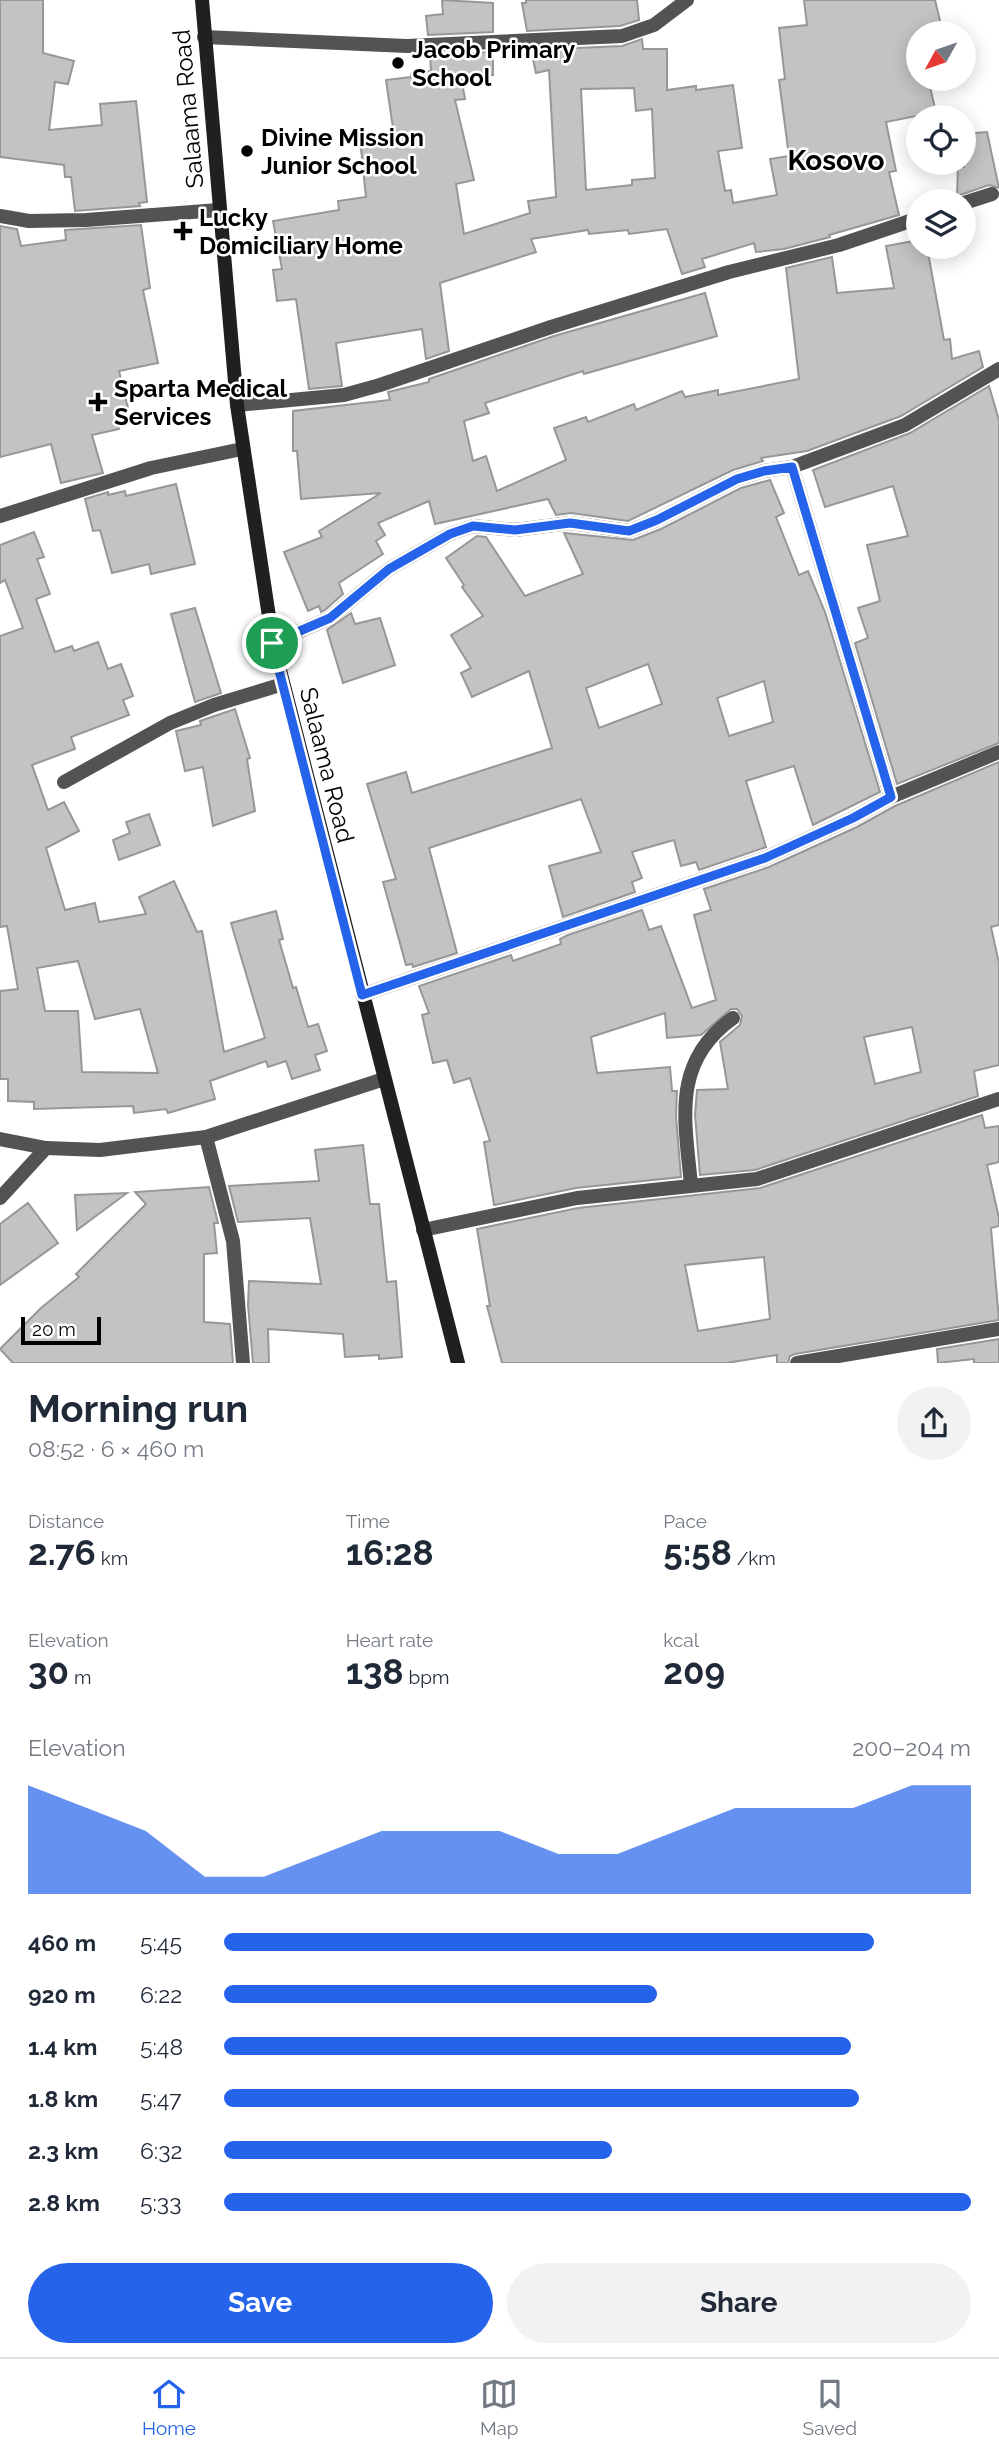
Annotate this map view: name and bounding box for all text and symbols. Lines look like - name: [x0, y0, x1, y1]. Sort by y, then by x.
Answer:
- north arrow: [906, 21, 976, 91]
- map controls: [906, 21, 976, 259]
- street label: Salaama Road: [167, 28, 209, 190]
- place label: Jacob Primary School: [412, 35, 575, 92]
- marker: Jacob Primary School: [390, 55, 406, 71]
- button: locate: [906, 105, 976, 175]
- place label: Divine Mission Junior School: [261, 123, 424, 180]
- marker: Divine Mission Junior School: [239, 143, 255, 159]
- district label: Kosovo: [788, 144, 884, 177]
- button: layers: [906, 189, 976, 259]
- place label: Lucky Domiciliary Home: [199, 203, 403, 260]
- marker: Lucky Domiciliary Home: [173, 221, 193, 241]
- place label: Sparta Medical Services: [114, 374, 287, 431]
- marker: Sparta Medical Services: [88, 392, 108, 412]
- pin: [242, 613, 302, 673]
- icon: arrive: [253, 624, 291, 662]
- street label: Salaama Road: [294, 684, 360, 846]
- scale bar: [21, 1314, 102, 1346]
- text: 20 m: [32, 1318, 76, 1340]
- text: Morning run: [28, 1386, 248, 1431]
- button: share: [897, 1386, 971, 1460]
- text: 08:52 · 6 × 460 m: [28, 1435, 204, 1462]
- text: Distance: [28, 1510, 104, 1532]
- text: Time: [346, 1510, 390, 1532]
- text: Pace: [663, 1510, 707, 1532]
- text: 2.76: [28, 1532, 96, 1573]
- text: 16:28: [346, 1532, 434, 1573]
- text: 5:58: [663, 1532, 732, 1573]
- text: km: [96, 1547, 128, 1569]
- text: /km: [732, 1547, 776, 1569]
- text: Elevation: [28, 1629, 109, 1651]
- text: Heart rate: [346, 1629, 433, 1651]
- text: kcal: [663, 1629, 699, 1651]
- text: 30: [28, 1651, 69, 1692]
- text: 138: [346, 1651, 404, 1692]
- text: 209: [663, 1651, 725, 1692]
- text: m: [69, 1666, 91, 1688]
- text: bpm: [404, 1666, 449, 1688]
- text: Elevation: [28, 1734, 126, 1761]
- text: 200–204 m: [852, 1734, 971, 1761]
- text: 460 m: [28, 1929, 96, 1956]
- text: 5:45: [140, 1929, 182, 1956]
- text: 920 m: [28, 1981, 96, 2008]
- text: 6:22: [140, 1981, 182, 2008]
- text: 1.4 km: [28, 2033, 97, 2060]
- text: 5:48: [140, 2033, 183, 2060]
- text: 1.8 km: [28, 2085, 98, 2112]
- text: 5:47: [140, 2085, 182, 2112]
- text: 2.3 km: [28, 2137, 99, 2164]
- text: 6:32: [140, 2137, 182, 2164]
- text: 2.8 km: [28, 2189, 100, 2216]
- text: 5:33: [140, 2189, 181, 2216]
- button: Save: [28, 2263, 493, 2343]
- button: Share: [507, 2263, 971, 2343]
- tab: Home: [142, 2375, 196, 2439]
- tab: Map: [480, 2375, 519, 2439]
- tab: Saved: [803, 2375, 857, 2439]

